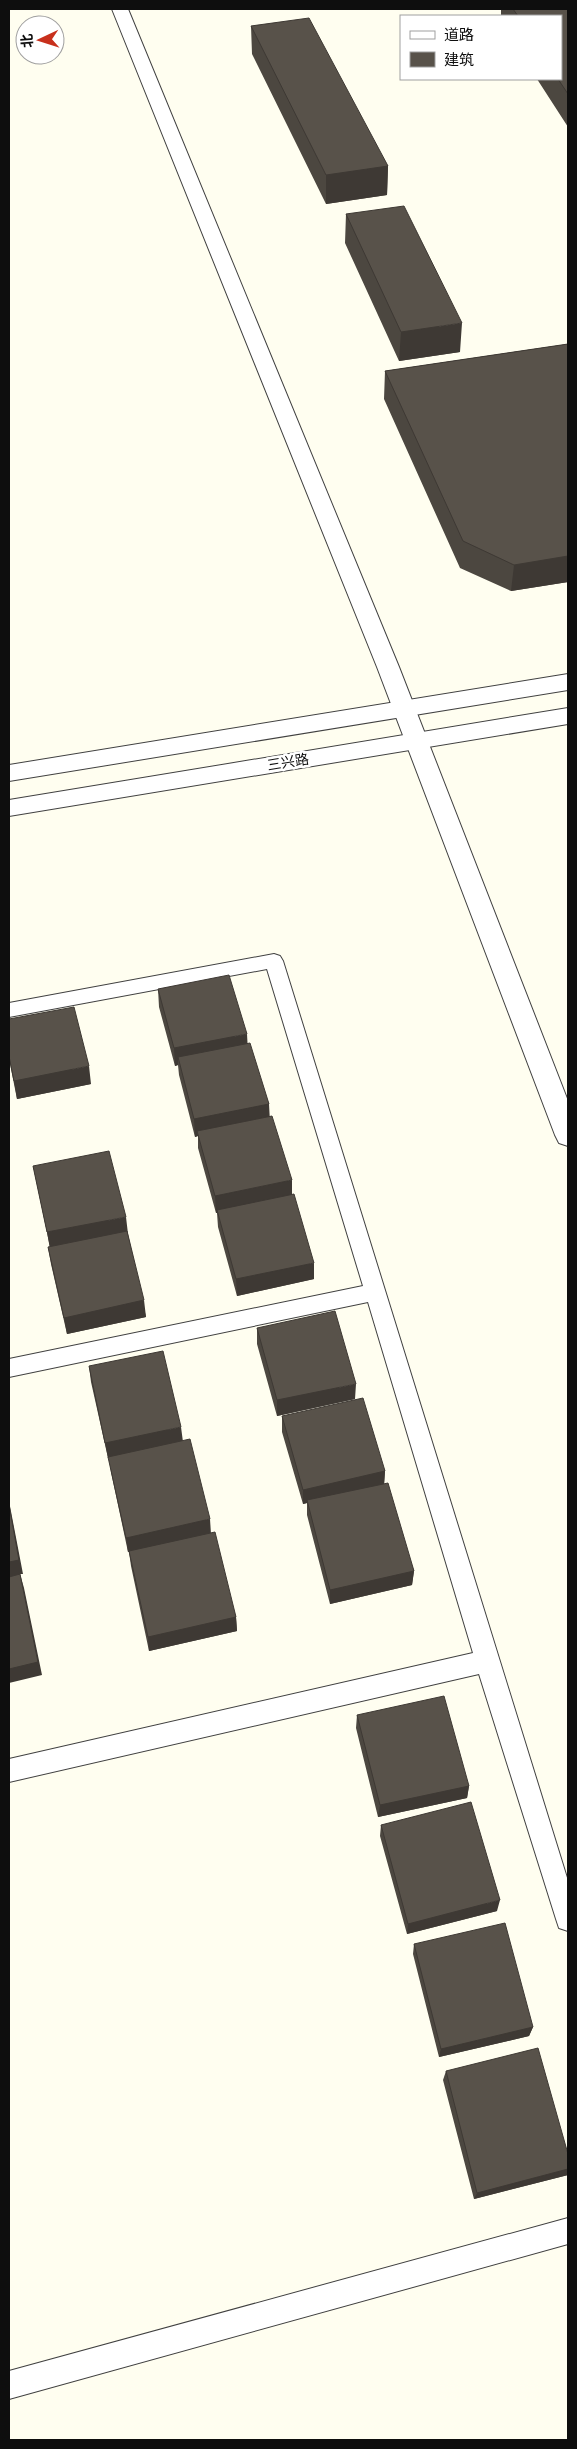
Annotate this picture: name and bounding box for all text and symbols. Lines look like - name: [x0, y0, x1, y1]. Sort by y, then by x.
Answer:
- north arrow: [15, 15, 65, 65]
- legend: [400, 15, 562, 80]
- text: 道路: [444, 22, 474, 45]
- text: 北: [16, 33, 36, 49]
- text: 建筑: [444, 47, 474, 70]
- street label: 三兴路: [266, 748, 310, 774]

